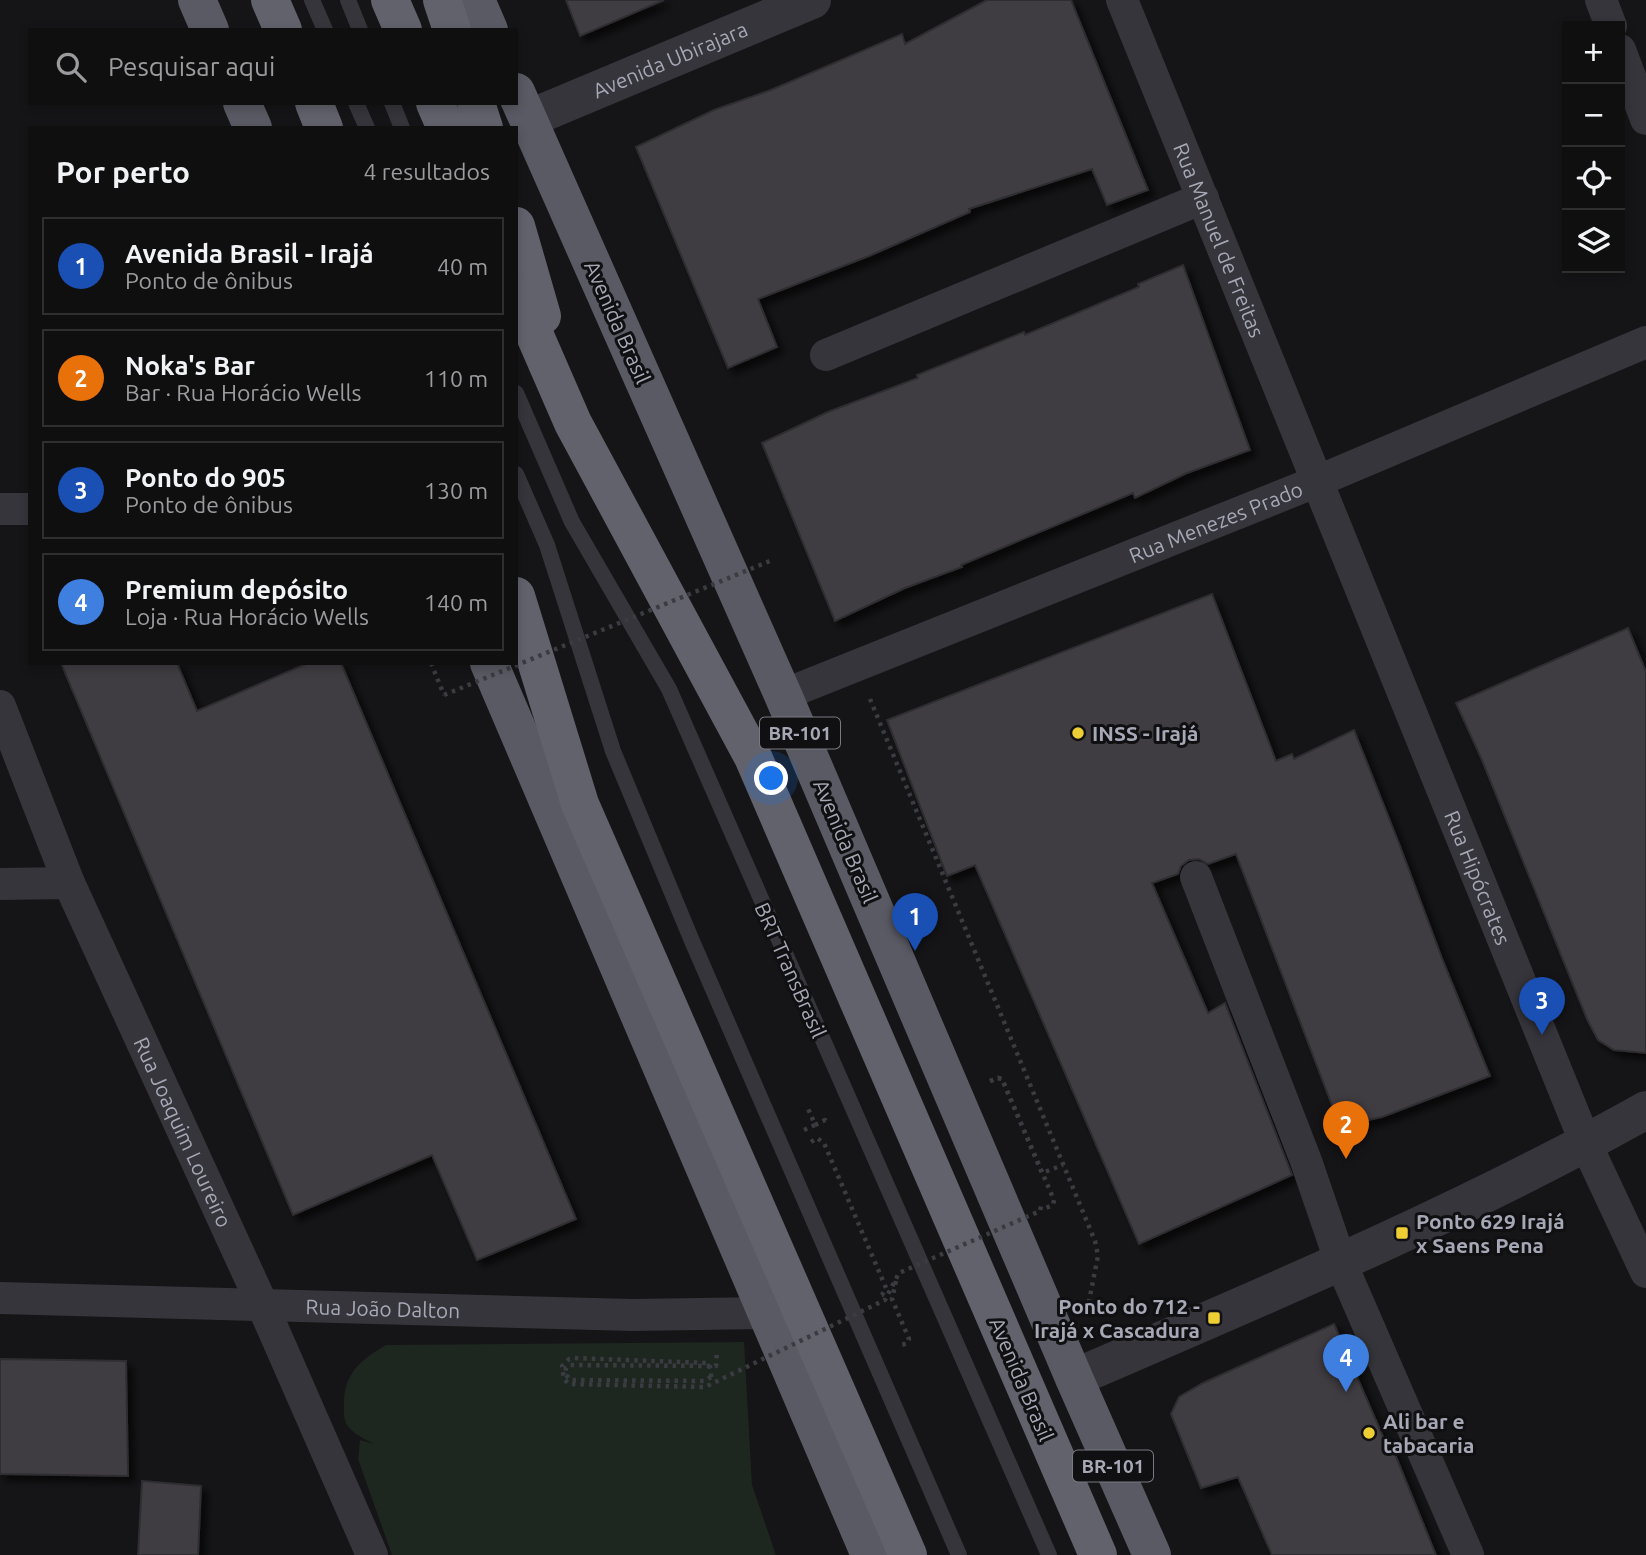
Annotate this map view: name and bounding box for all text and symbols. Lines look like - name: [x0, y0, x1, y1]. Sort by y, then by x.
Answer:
- street label: Avenida Ubirajara: [589, 16, 751, 103]
- map controls: [1562, 21, 1625, 273]
- button: +: [1562, 21, 1625, 84]
- search box: [28, 28, 518, 105]
- icon: search: [52, 48, 90, 86]
- text: Pesquisar aqui: [108, 52, 275, 81]
- button: −: [1562, 84, 1625, 147]
- street label: Rua Manuel de Freitas: [1169, 139, 1270, 341]
- button: locate: [1562, 147, 1625, 210]
- text: Por perto: [56, 155, 190, 189]
- text: 4 resultados: [364, 159, 490, 184]
- button: layers: [1562, 210, 1625, 273]
- text: Avenida Brasil - Irajá: [125, 239, 374, 268]
- text: 1: [75, 254, 87, 279]
- text: 40 m: [437, 254, 488, 279]
- street label: Avenida Brasil: [580, 257, 656, 387]
- text: Ponto de ônibus: [125, 268, 293, 293]
- text: Noka's Bar: [125, 351, 255, 380]
- text: 2: [75, 366, 87, 391]
- text: 110 m: [424, 366, 488, 391]
- text: Bar · Rua Horácio Wells: [125, 380, 362, 405]
- text: Ponto do 905: [125, 463, 286, 492]
- street label: Rua Menezes Prado: [1125, 476, 1306, 567]
- text: 3: [75, 478, 87, 503]
- text: 130 m: [424, 478, 488, 503]
- text: Ponto de ônibus: [125, 492, 293, 517]
- text: Premium depósito: [125, 575, 348, 604]
- text: 4: [75, 590, 87, 615]
- text: 140 m: [424, 590, 488, 615]
- text: Loja · Rua Horácio Wells: [125, 604, 369, 629]
- road number: BR-101: [760, 718, 840, 748]
- place label: INSS - Irajá: [1092, 721, 1198, 745]
- marker: INSS - Irajá: [1070, 725, 1086, 741]
- your location: [754, 761, 788, 795]
- street label: Avenida Brasil: [809, 776, 883, 906]
- street label: Rua Hipócrates: [1440, 807, 1516, 948]
- pin: 1: [892, 893, 938, 951]
- street label: BRT TransBrasil: [750, 899, 832, 1041]
- pin: 3: [1519, 977, 1565, 1035]
- street label: Rua Joaquim Loureiro: [129, 1033, 237, 1231]
- pin: 2: [1323, 1101, 1369, 1159]
- place label: Ponto 629 Irajá x Saens Pena: [1416, 1209, 1565, 1257]
- marker: Ponto 629 Irajá x Saens Pena: [1394, 1225, 1410, 1241]
- street label: Rua João Dalton: [305, 1294, 461, 1322]
- place label: Ponto do 712 - Irajá x Cascadura: [1034, 1294, 1200, 1342]
- marker: Ponto do 712 - Irajá x Cascadura: [1206, 1310, 1222, 1326]
- street label: Avenida Brasil: [985, 1314, 1059, 1444]
- pin: 4: [1323, 1334, 1369, 1392]
- place label: Ali bar e tabacaria: [1383, 1409, 1474, 1457]
- marker: Ali bar e tabacaria: [1361, 1425, 1377, 1441]
- road number: BR-101: [1073, 1450, 1153, 1482]

